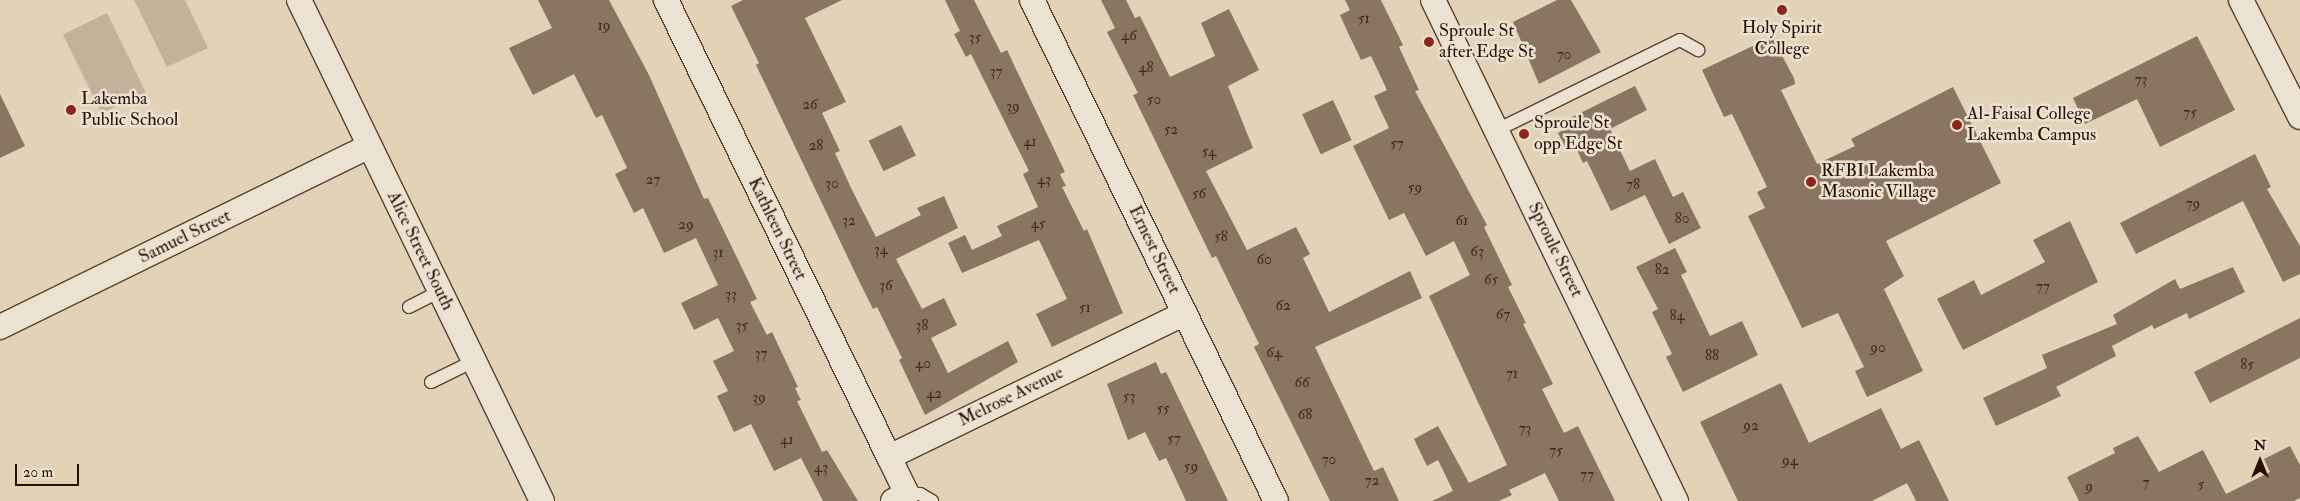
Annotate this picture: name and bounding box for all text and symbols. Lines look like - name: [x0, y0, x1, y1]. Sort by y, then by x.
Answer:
- marker: Holy Spirit College: [1776, 4, 1788, 16]
- house number: 51: [1358, 10, 1370, 28]
- house number: 19: [598, 17, 610, 35]
- place label: Holy Spirit College: [1742, 18, 1822, 60]
- place label: Sproule St after Edge St: [1439, 21, 1534, 64]
- house number: 46: [1121, 27, 1137, 45]
- house number: 35: [969, 29, 981, 47]
- marker: Sproule St after Edge St: [1423, 36, 1435, 48]
- house number: 70: [1557, 46, 1571, 64]
- house number: 48: [1138, 59, 1154, 77]
- house number: 37: [990, 63, 1002, 81]
- house number: 73: [2135, 71, 2147, 89]
- place label: Lakemba Public School: [81, 89, 178, 132]
- house number: 50: [1147, 91, 1161, 109]
- house number: 26: [802, 96, 818, 114]
- house number: 39: [1006, 98, 1020, 116]
- marker: Lakemba Public School: [65, 104, 77, 116]
- place label: Al-Faisal College Lakemba Campus: [1967, 104, 2096, 146]
- house number: 75: [2183, 104, 2197, 122]
- place label: Sproule St opp Edge St: [1534, 113, 1622, 156]
- marker: Al-Faisal College Lakemba Campus: [1951, 119, 1963, 131]
- house number: 52: [1164, 121, 1178, 139]
- marker: Sproule St opp Edge St: [1518, 128, 1530, 140]
- house number: 41: [1023, 133, 1037, 151]
- house number: 57: [1390, 135, 1404, 153]
- house number: 28: [809, 137, 823, 155]
- house number: 54: [1202, 143, 1216, 161]
- place label: RFBI Lakemba Masonic Village: [1821, 161, 1936, 203]
- house number: 27: [646, 171, 660, 189]
- house number: 43: [1037, 171, 1051, 189]
- street label: Kathleen Street: [743, 174, 811, 284]
- house number: 30: [825, 175, 839, 193]
- house number: 78: [1626, 176, 1640, 194]
- marker: RFBI Lakemba Masonic Village: [1805, 176, 1817, 188]
- house number: 59: [1408, 179, 1422, 197]
- house number: 56: [1192, 185, 1206, 203]
- street label: Alice Street South: [382, 188, 458, 314]
- house number: 79: [2186, 195, 2200, 213]
- street label: Sproule Street: [1523, 199, 1587, 301]
- street label: Ernest Street: [1123, 202, 1185, 298]
- street label: Samuel Street: [135, 205, 235, 269]
- house number: 80: [1675, 210, 1689, 228]
- house number: 32: [842, 212, 856, 230]
- house number: 61: [1456, 212, 1468, 230]
- house number: 45: [1031, 215, 1045, 233]
- house number: 29: [678, 216, 694, 234]
- house number: 58: [1214, 228, 1228, 246]
- house number: 34: [874, 241, 888, 259]
- house number: 63: [1470, 243, 1484, 261]
- house number: 31: [712, 244, 724, 262]
- house number: 60: [1256, 251, 1272, 269]
- house number: 82: [1655, 261, 1669, 279]
- house number: 65: [1484, 271, 1498, 289]
- house number: 36: [879, 277, 893, 295]
- house number: 77: [2036, 278, 2050, 296]
- house number: 33: [725, 286, 737, 304]
- house number: 62: [1275, 297, 1291, 315]
- house number: 51: [1079, 299, 1091, 317]
- house number: 67: [1496, 306, 1510, 324]
- house number: 84: [1669, 307, 1685, 325]
- house number: 35: [736, 317, 748, 335]
- house number: 38: [916, 317, 928, 335]
- house number: 90: [1870, 339, 1886, 357]
- house number: 64: [1266, 344, 1282, 362]
- house number: 37: [755, 345, 767, 363]
- house number: 88: [1705, 347, 1719, 365]
- house number: 40: [915, 355, 931, 373]
- house number: 85: [2240, 356, 2254, 374]
- street label: Melrose Avenue: [955, 362, 1067, 432]
- house number: 71: [1506, 365, 1518, 383]
- house number: 66: [1294, 374, 1310, 392]
- house number: 42: [926, 385, 942, 403]
- house number: 53: [1123, 388, 1135, 406]
- house number: 39: [752, 389, 766, 407]
- house number: 55: [1156, 400, 1170, 418]
- house number: 68: [1298, 406, 1312, 424]
- house number: 92: [1743, 417, 1759, 435]
- house number: 73: [1519, 420, 1531, 438]
- house number: 57: [1167, 430, 1181, 448]
- house number: 41: [780, 431, 794, 449]
- north arrow: [2235, 436, 2285, 486]
- text: N: [2254, 437, 2266, 454]
- house number: 75: [1549, 442, 1563, 460]
- house number: 70: [1322, 451, 1336, 469]
- house number: 94: [1782, 452, 1798, 470]
- scale bar: [18, 454, 81, 486]
- house number: 59: [1184, 458, 1198, 476]
- house number: 43: [814, 459, 828, 477]
- text: 20 m: [23, 463, 53, 482]
- house number: 77: [1580, 466, 1594, 484]
- house number: 72: [1365, 472, 1379, 490]
- house number: 7: [2143, 474, 2149, 492]
- house number: 5: [2198, 476, 2204, 494]
- house number: 9: [2085, 478, 2093, 496]

